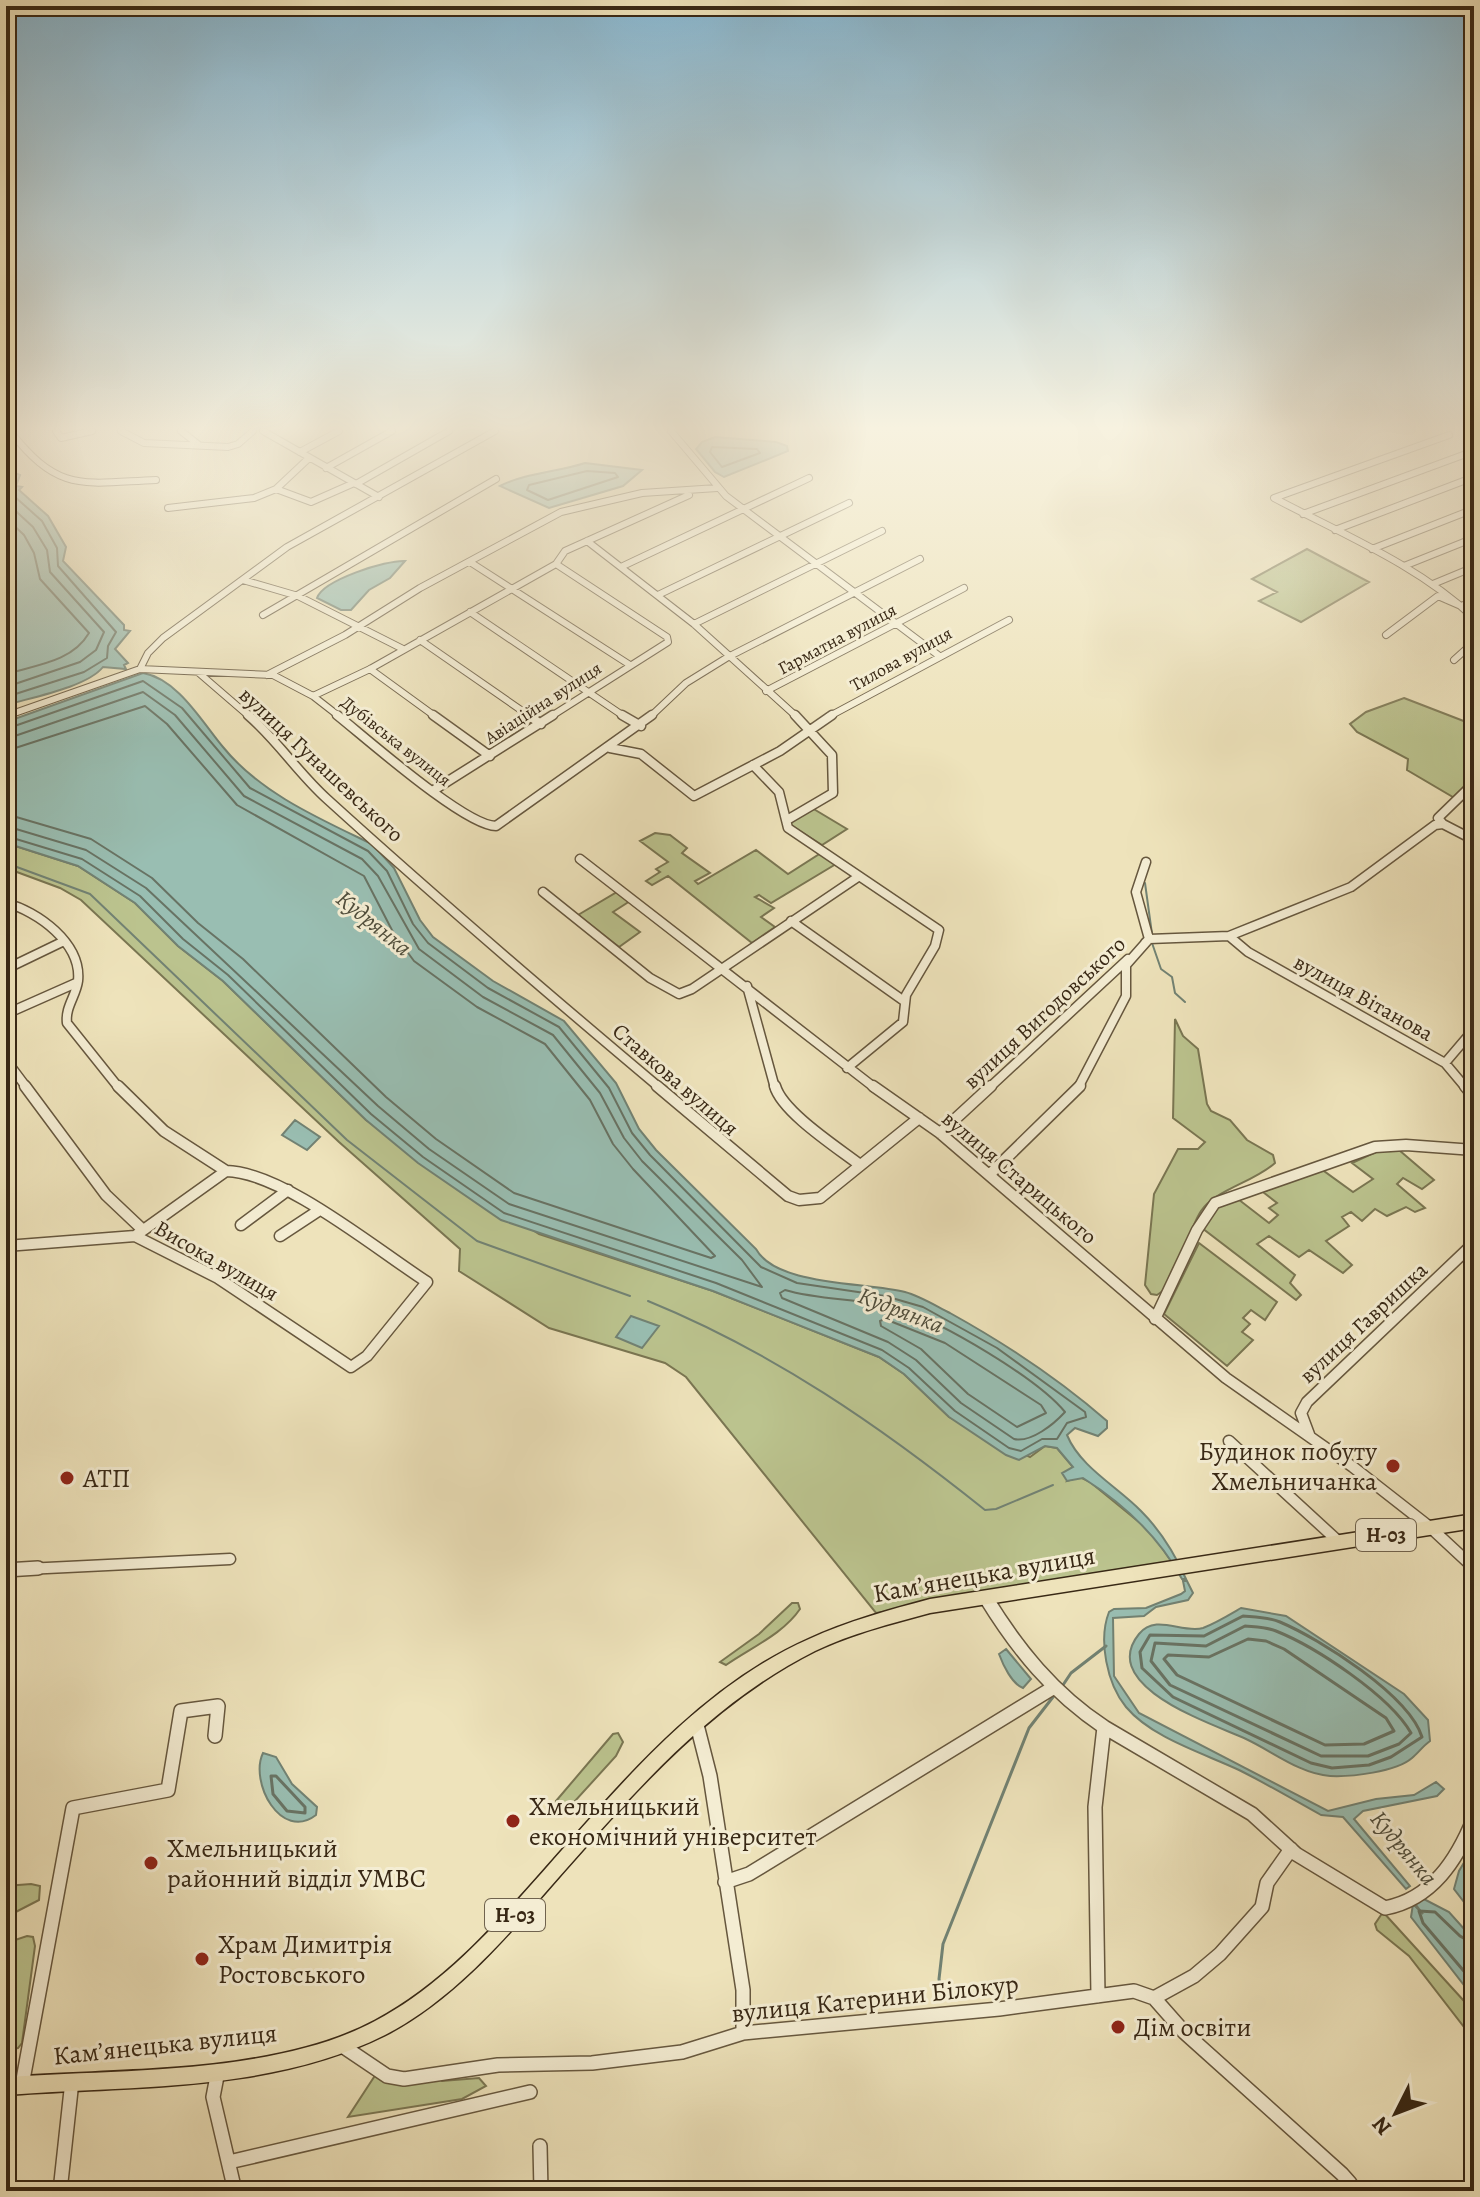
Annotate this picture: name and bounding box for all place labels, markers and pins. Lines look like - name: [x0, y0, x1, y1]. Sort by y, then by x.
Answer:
- place label: Будинок побуту Хмельничанка: [1199, 1434, 1377, 1499]
- marker: Будинок побуту Хмельничанка: [1384, 1457, 1402, 1475]
- place label: АТП: [82, 1461, 130, 1496]
- marker: АТП: [58, 1469, 76, 1487]
- place label: Хмельницький економічний університет: [529, 1789, 817, 1854]
- marker: Хмельницький економічний університет: [504, 1812, 522, 1830]
- place label: Хмельницький районний відділ УМВС: [167, 1831, 426, 1896]
- marker: Хмельницький районний відділ УМВС: [142, 1854, 160, 1872]
- place label: Храм Димитрія Ростовського: [218, 1927, 392, 1992]
- marker: Храм Димитрія Ростовського: [193, 1950, 211, 1968]
- place label: Дім освіти: [1134, 2010, 1251, 2045]
- marker: Дім освіти: [1109, 2018, 1127, 2036]

